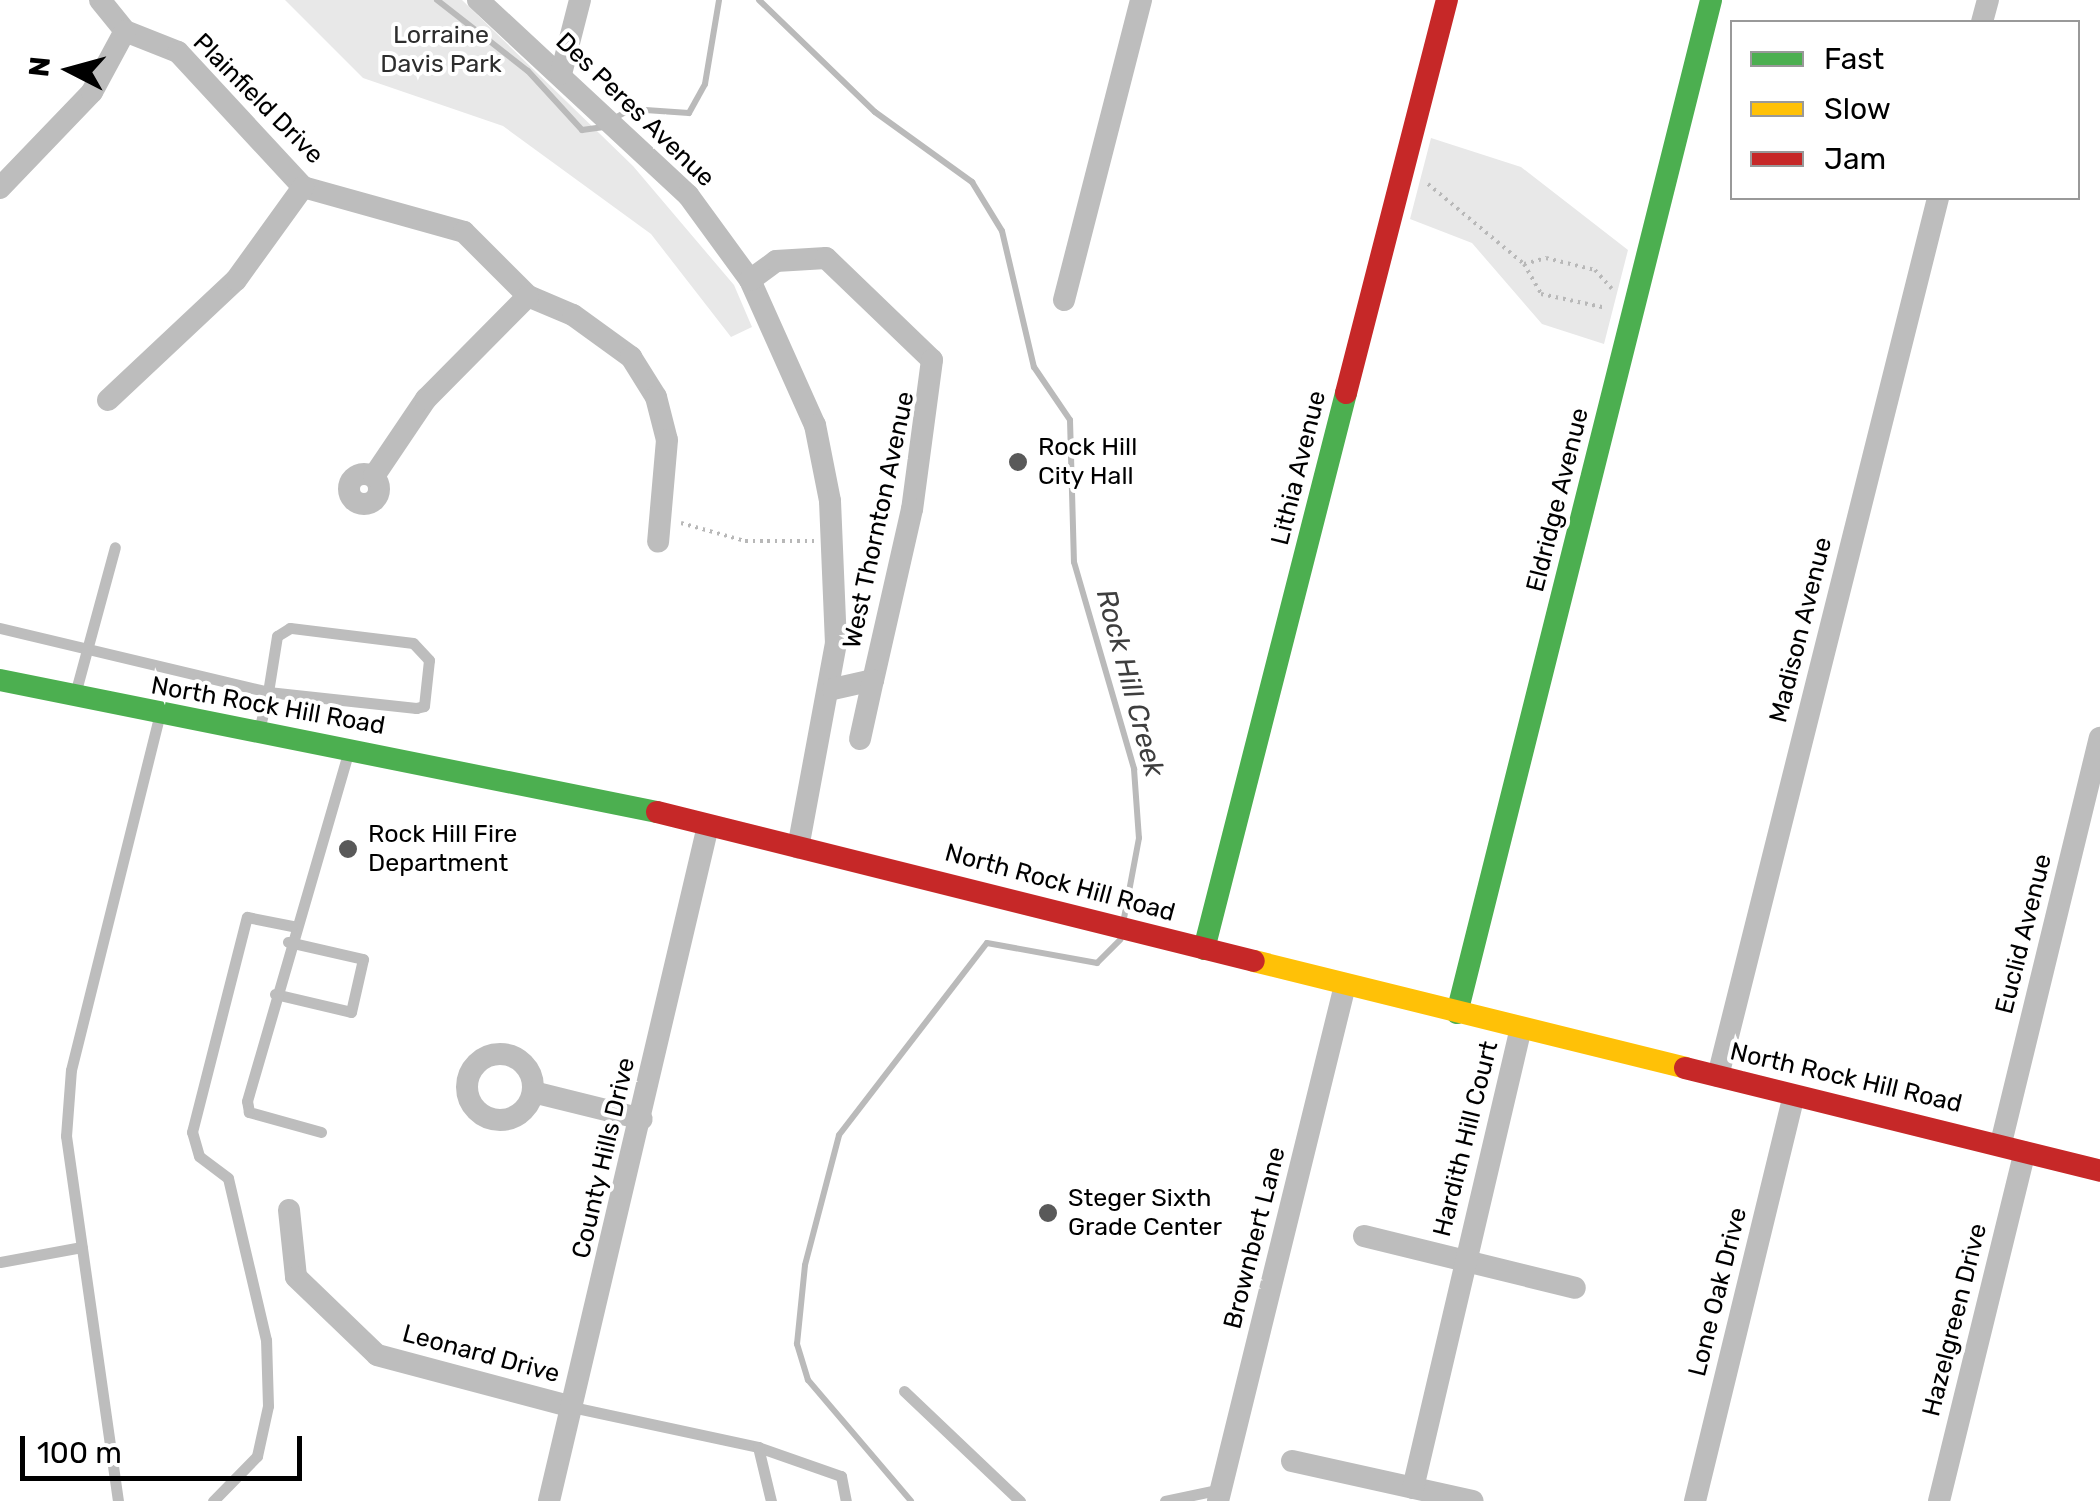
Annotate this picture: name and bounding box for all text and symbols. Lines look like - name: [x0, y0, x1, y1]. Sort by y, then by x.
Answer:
- north arrow: [20, 20, 120, 120]
- legend: [1730, 20, 2080, 200]
- park label: Lorraine Davis Park: [380, 21, 502, 80]
- street label: Des Peres Avenue: [549, 26, 721, 194]
- street label: Plainfield Drive: [187, 28, 329, 170]
- text: Fast: [1824, 41, 1884, 77]
- text: N: [22, 55, 57, 79]
- text: Slow: [1824, 91, 1891, 127]
- text: Jam: [1824, 141, 1886, 177]
- street label: Lithia Avenue: [1265, 387, 1333, 549]
- street label: West Thornton Avenue: [837, 388, 921, 652]
- street label: Eldridge Avenue: [1521, 405, 1595, 595]
- place label: Rock Hill City Hall: [1038, 433, 1137, 492]
- marker: Rock Hill City Hall: [1007, 451, 1029, 473]
- street label: Madison Avenue: [1763, 534, 1839, 726]
- water label: Rock Hill Creek: [1089, 585, 1171, 781]
- street label: North Rock Hill Road: [149, 671, 387, 741]
- place label: Rock Hill Fire Department: [368, 820, 517, 879]
- marker: Rock Hill Fire Department: [337, 838, 359, 860]
- street label: North Rock Hill Road: [942, 838, 1178, 928]
- street label: Euclid Avenue: [1990, 851, 2058, 1017]
- street label: North Rock Hill Road: [1727, 1037, 1965, 1119]
- street label: Hardith Hill Court: [1427, 1038, 1505, 1240]
- street label: County Hills Drive: [566, 1054, 642, 1262]
- street label: Brownbert Lane: [1218, 1144, 1292, 1332]
- place label: Steger Sixth Grade Center: [1068, 1184, 1222, 1243]
- marker: Steger Sixth Grade Center: [1037, 1202, 1059, 1224]
- street label: Lone Oak Drive: [1682, 1204, 1754, 1380]
- street label: Hazelgreen Drive: [1917, 1220, 1993, 1420]
- street label: Leonard Drive: [399, 1319, 563, 1389]
- scale bar: [25, 1416, 308, 1478]
- text: 100 m: [37, 1435, 122, 1471]

